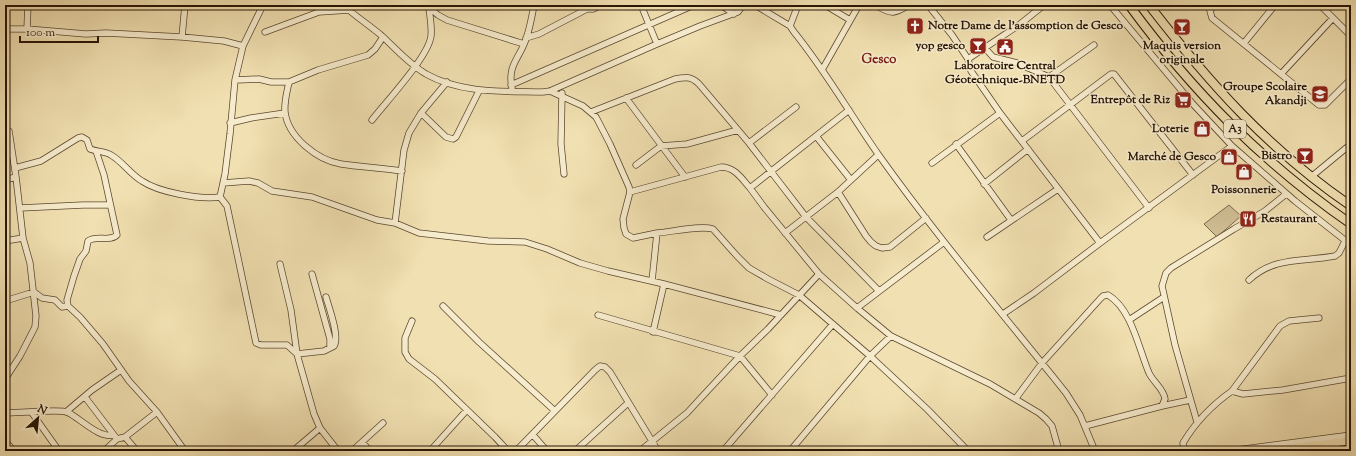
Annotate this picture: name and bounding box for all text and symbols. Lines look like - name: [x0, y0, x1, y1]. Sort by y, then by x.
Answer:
- church icon: Notre Dame de l’assomption de Gesco: [905, 16, 925, 36]
- place label: Notre Dame de l’assomption de Gesco: [927, 17, 1123, 35]
- bar icon: Maquis version originale: [1172, 17, 1192, 37]
- scale bar: [20, 18, 98, 44]
- text: 100 m: [26, 24, 55, 42]
- bar icon: yop gesco: [968, 36, 988, 56]
- place label: yop gesco: [914, 37, 965, 55]
- public building icon: Laboratoire Central Géotechnique-BNETD: [995, 37, 1015, 57]
- place label: Maquis version originale: [1142, 37, 1222, 69]
- district label: Gesco: [862, 51, 896, 69]
- place label: Laboratoire Central Géotechnique-BNETD: [945, 57, 1065, 89]
- place label: Groupe Scolaire Akandji: [1223, 78, 1308, 110]
- school or university icon: Groupe Scolaire Akandji: [1310, 84, 1330, 104]
- supermarket icon: Entrepôt de Riz: [1173, 90, 1193, 110]
- place label: Entrepôt de Riz: [1090, 91, 1170, 109]
- shop icon: Loterie: [1192, 119, 1212, 139]
- place label: Loterie: [1151, 120, 1189, 138]
- road number: A3: [1224, 120, 1246, 138]
- bar icon: Bistro: [1295, 146, 1315, 166]
- shop icon: Marché de Gesco: [1219, 147, 1239, 167]
- place label: Bistro: [1260, 147, 1292, 165]
- place label: Marché de Gesco: [1127, 148, 1216, 166]
- shop icon: Poissonnerie: [1234, 162, 1254, 182]
- place label: Poissonnerie: [1210, 181, 1277, 199]
- restaurant icon: Restaurant: [1238, 209, 1258, 229]
- place label: Restaurant: [1260, 210, 1318, 228]
- north arrow: [18, 398, 58, 438]
- text: N: [34, 400, 50, 419]

